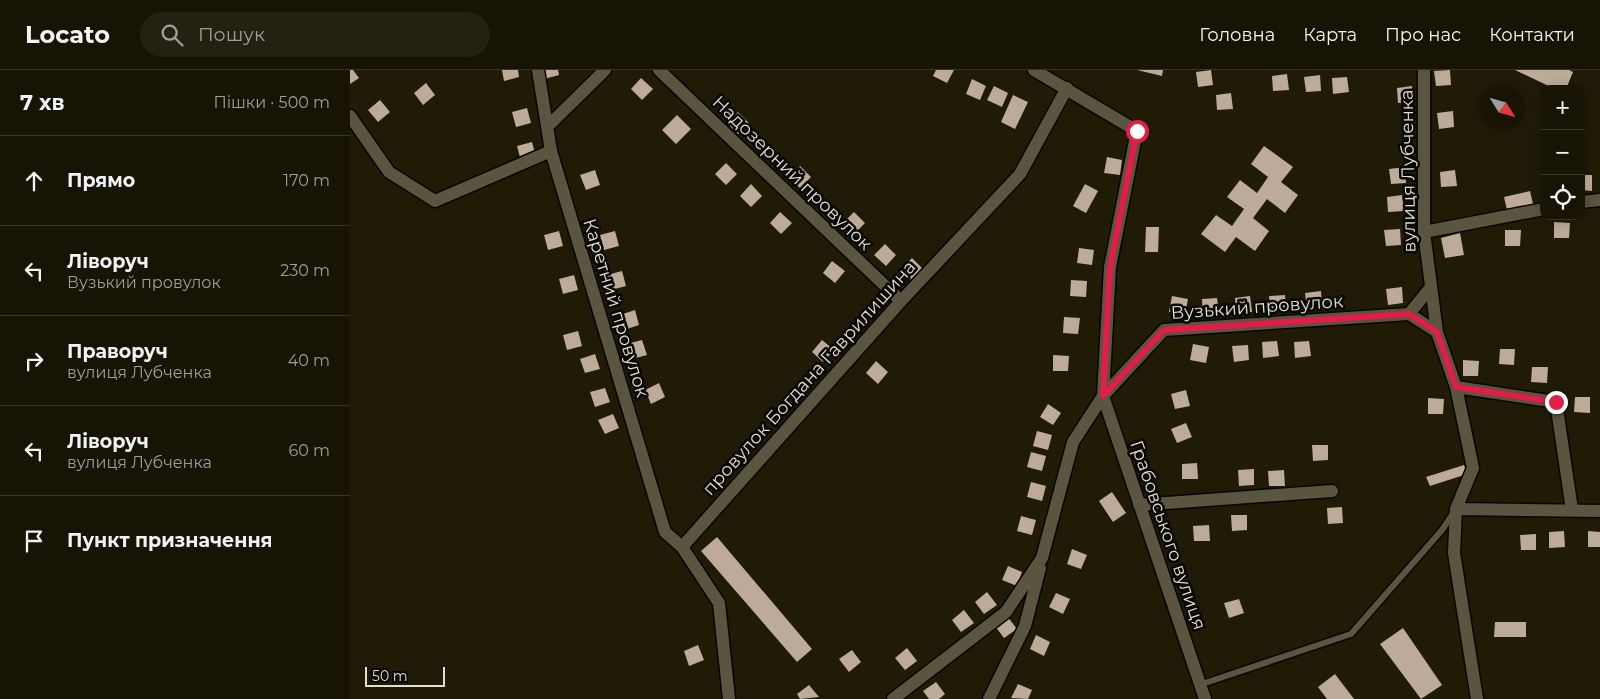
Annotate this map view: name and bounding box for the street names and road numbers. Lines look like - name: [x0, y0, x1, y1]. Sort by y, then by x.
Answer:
- street label: вулиця Лубченка: [1396, 89, 1420, 253]
- street label: Надозерний провулок: [708, 91, 877, 255]
- street label: Каретний провулок: [578, 216, 654, 401]
- street label: провулок Богдана Гаврилишина: [698, 256, 920, 500]
- street label: Вузький провулок: [1170, 290, 1345, 324]
- street label: Грабовського вулиця: [1125, 437, 1211, 633]

